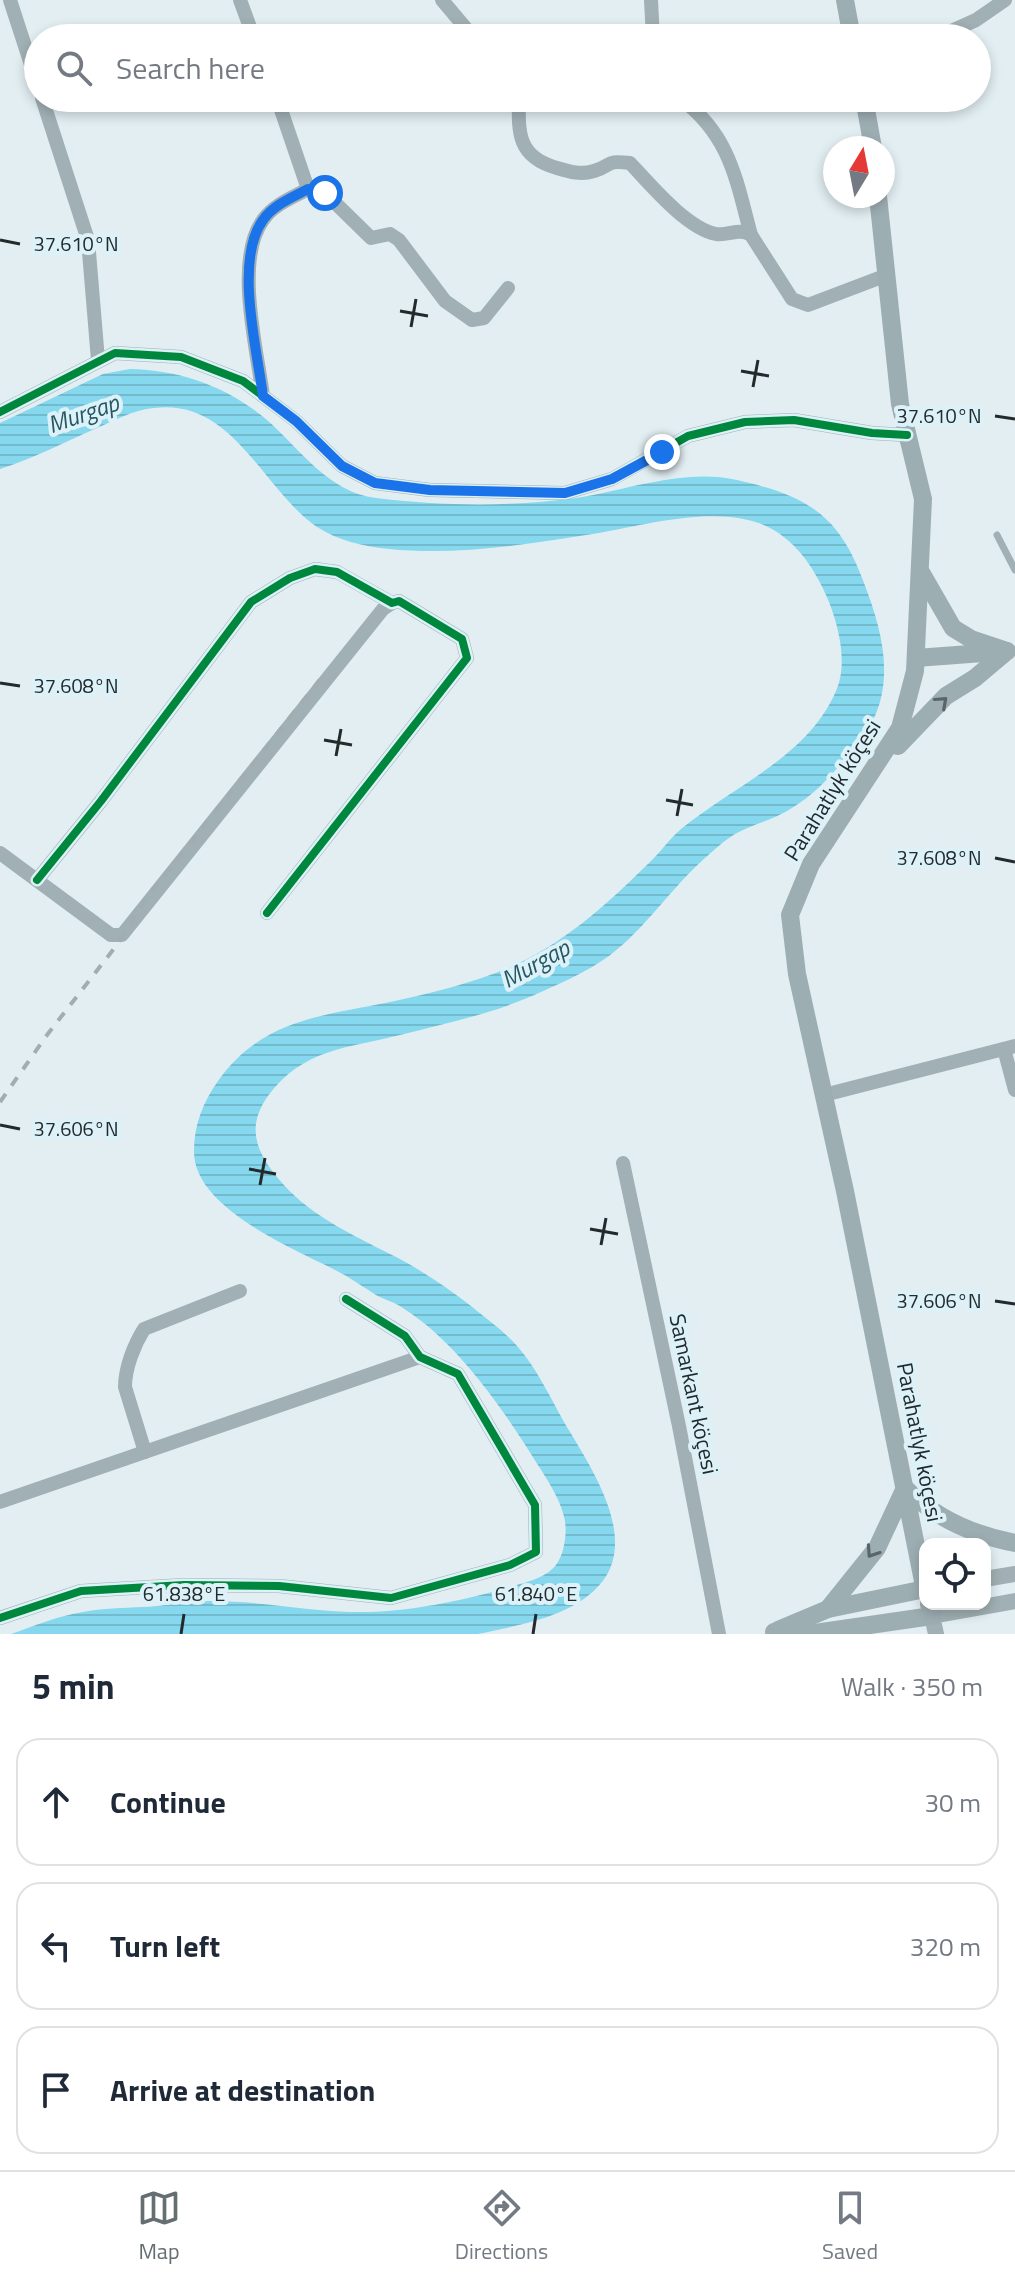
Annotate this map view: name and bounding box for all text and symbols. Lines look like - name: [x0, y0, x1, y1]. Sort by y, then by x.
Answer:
- search box: [24, 24, 991, 112]
- text: Search here: [116, 45, 265, 91]
- icon: search: [52, 46, 96, 90]
- north arrow: [823, 136, 895, 208]
- route start: [307, 175, 343, 211]
- text: 37.610°N: [33, 228, 119, 259]
- water label: Murgap: [42, 384, 125, 442]
- text: 37.610°N: [896, 400, 982, 431]
- route end: [644, 434, 680, 470]
- text: 37.608°N: [33, 670, 119, 701]
- one-way arrow: [933, 696, 947, 711]
- street label: Parahatlyk köçesi: [775, 712, 889, 868]
- text: 37.608°N: [896, 842, 982, 873]
- water label: Murgap: [494, 929, 577, 997]
- text: 37.606°N: [33, 1113, 119, 1144]
- text: 37.606°N: [896, 1285, 982, 1316]
- street label: Samarkant köçesi: [660, 1311, 728, 1477]
- street label: Parahatlyk köçesi: [888, 1359, 952, 1525]
- map controls: [919, 1538, 991, 1610]
- button: locate: [919, 1538, 991, 1610]
- one-way arrow: [867, 1544, 882, 1558]
- text: 61.838°E: [143, 1578, 225, 1609]
- text: 61.840°E: [495, 1578, 577, 1609]
- text: 5 min: [32, 1660, 115, 1712]
- text: Walk · 350 m: [841, 1667, 983, 1706]
- text: Continue: [110, 1779, 226, 1825]
- icon: ahead: [34, 1780, 78, 1824]
- text: 30 m: [924, 1783, 981, 1822]
- text: Turn left: [110, 1923, 220, 1969]
- icon: left: [34, 1924, 78, 1968]
- text: 320 m: [910, 1927, 981, 1966]
- text: Arrive at destination: [110, 2067, 375, 2113]
- icon: arrive: [34, 2068, 78, 2112]
- tab: Map: [137, 2186, 181, 2268]
- tab: Directions: [455, 2186, 548, 2268]
- tab: Saved: [822, 2186, 878, 2268]

